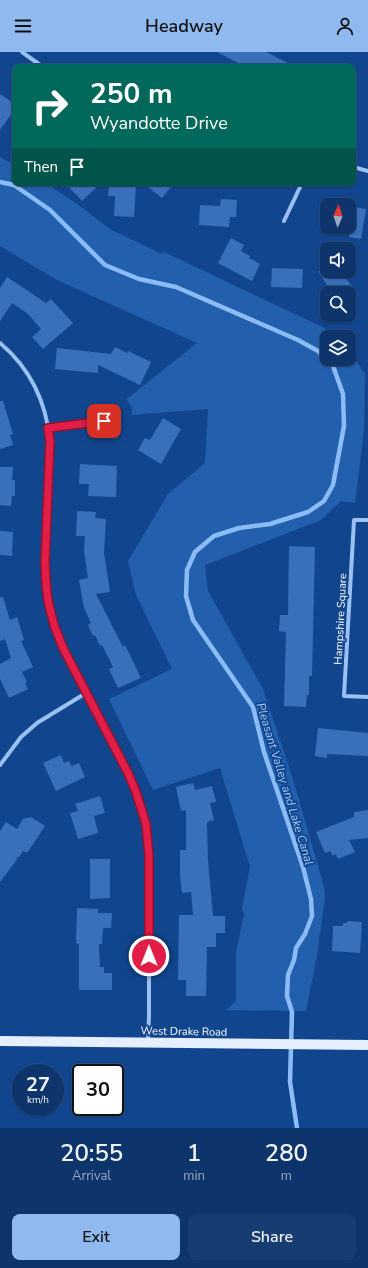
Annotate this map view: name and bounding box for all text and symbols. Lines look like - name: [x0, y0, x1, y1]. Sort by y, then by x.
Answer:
- text: Headway: [145, 14, 223, 38]
- icon: menu: [12, 15, 34, 37]
- icon: person: [334, 15, 356, 37]
- text: 250 m: [90, 75, 173, 113]
- icon: right: [24, 80, 76, 132]
- text: Wyandotte Drive: [90, 111, 228, 135]
- icon: arrive: [66, 156, 88, 178]
- text: Then: [24, 157, 58, 177]
- north arrow: [320, 198, 356, 234]
- map controls: [320, 198, 356, 366]
- button: sound: [320, 242, 356, 278]
- button: search: [320, 286, 356, 322]
- button: layers: [320, 330, 356, 366]
- pin: [87, 404, 121, 438]
- icon: arrive: [93, 410, 115, 432]
- street label: Hampshire Square: [331, 573, 350, 665]
- water label: Pleasant Valley and Lake Canal: [253, 701, 317, 868]
- position arrow: [128, 935, 170, 977]
- street label: West Drake Road: [140, 1023, 227, 1040]
- speed limit sign: 30: [72, 1064, 124, 1116]
- text: 27: [26, 1071, 50, 1098]
- text: km/h: [27, 1093, 49, 1107]
- text: 20:55: [60, 1137, 123, 1169]
- text: 1: [187, 1137, 201, 1169]
- text: 280: [265, 1137, 308, 1169]
- text: Arrival: [72, 1167, 111, 1185]
- text: min: [183, 1167, 205, 1185]
- text: m: [281, 1167, 292, 1185]
- button: Exit: [12, 1214, 180, 1260]
- button: Share: [188, 1214, 356, 1260]

